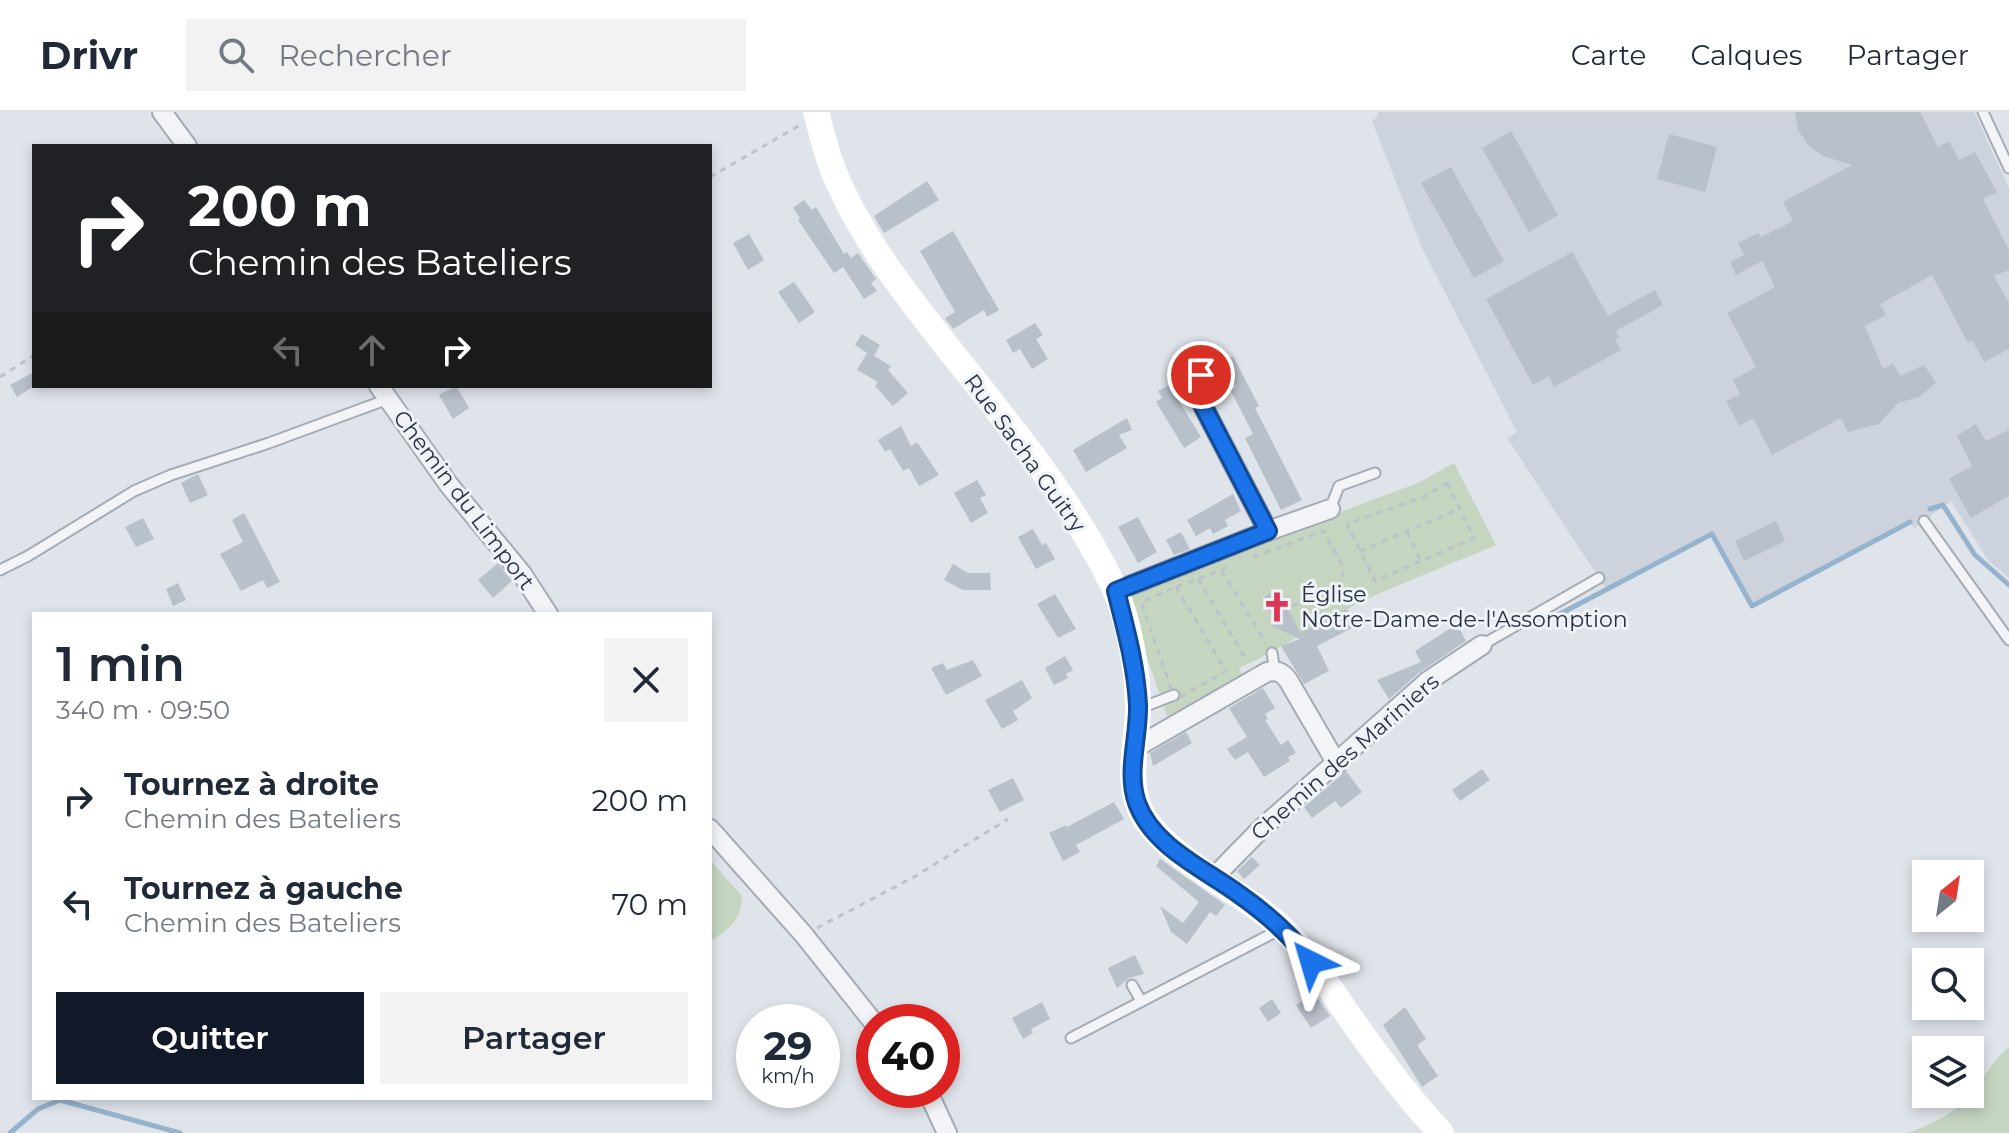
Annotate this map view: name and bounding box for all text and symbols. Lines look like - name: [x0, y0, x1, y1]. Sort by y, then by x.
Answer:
- search box: [186, 19, 746, 91]
- text: Drivr: [40, 32, 138, 79]
- icon: search: [214, 33, 258, 77]
- text: Rechercher: [278, 37, 452, 74]
- text: Carte: [1571, 38, 1646, 72]
- text: Calques: [1690, 38, 1802, 72]
- text: Partager: [1846, 38, 1969, 72]
- text: 200 m: [188, 172, 372, 240]
- icon: right: [56, 176, 160, 280]
- text: Chemin des Bateliers: [188, 240, 572, 284]
- icon: left: [266, 328, 310, 372]
- icon: ahead: [350, 328, 394, 372]
- icon: right: [434, 328, 478, 372]
- pin: [1167, 341, 1235, 409]
- icon: arrive: [1179, 353, 1223, 397]
- street label: Rue Sacha Guitry: [958, 369, 1092, 538]
- street label: Chemin du Limport: [388, 405, 540, 595]
- place label: Église Notre-Dame-de-l'Assomption: [1301, 581, 1628, 633]
- church icon: Église Notre-Dame-de-l'Assomption: [1260, 590, 1294, 624]
- text: 1 min: [56, 635, 185, 693]
- button: close: [604, 638, 688, 722]
- street label: Chemin des Mariniers: [1245, 668, 1445, 846]
- text: 340 m · 09:50: [56, 694, 230, 726]
- text: Tournez à droite: [124, 766, 379, 803]
- icon: right: [56, 778, 100, 822]
- text: 200 m: [592, 782, 688, 819]
- text: Chemin des Bateliers: [124, 803, 401, 835]
- north arrow: [1912, 860, 1984, 932]
- map controls: [1912, 860, 1984, 1108]
- text: Tournez à gauche: [124, 870, 403, 907]
- icon: left: [56, 882, 100, 926]
- text: 70 m: [611, 886, 688, 923]
- text: Chemin des Bateliers: [124, 907, 401, 939]
- position arrow: [1269, 920, 1353, 1004]
- button: search: [1912, 948, 1984, 1020]
- button: Quitter: [56, 992, 364, 1084]
- button: Partager: [380, 992, 688, 1084]
- speed limit sign: 40: [856, 1004, 960, 1108]
- text: 29: [763, 1021, 813, 1070]
- button: layers: [1912, 1036, 1984, 1108]
- text: km/h: [761, 1064, 815, 1088]

